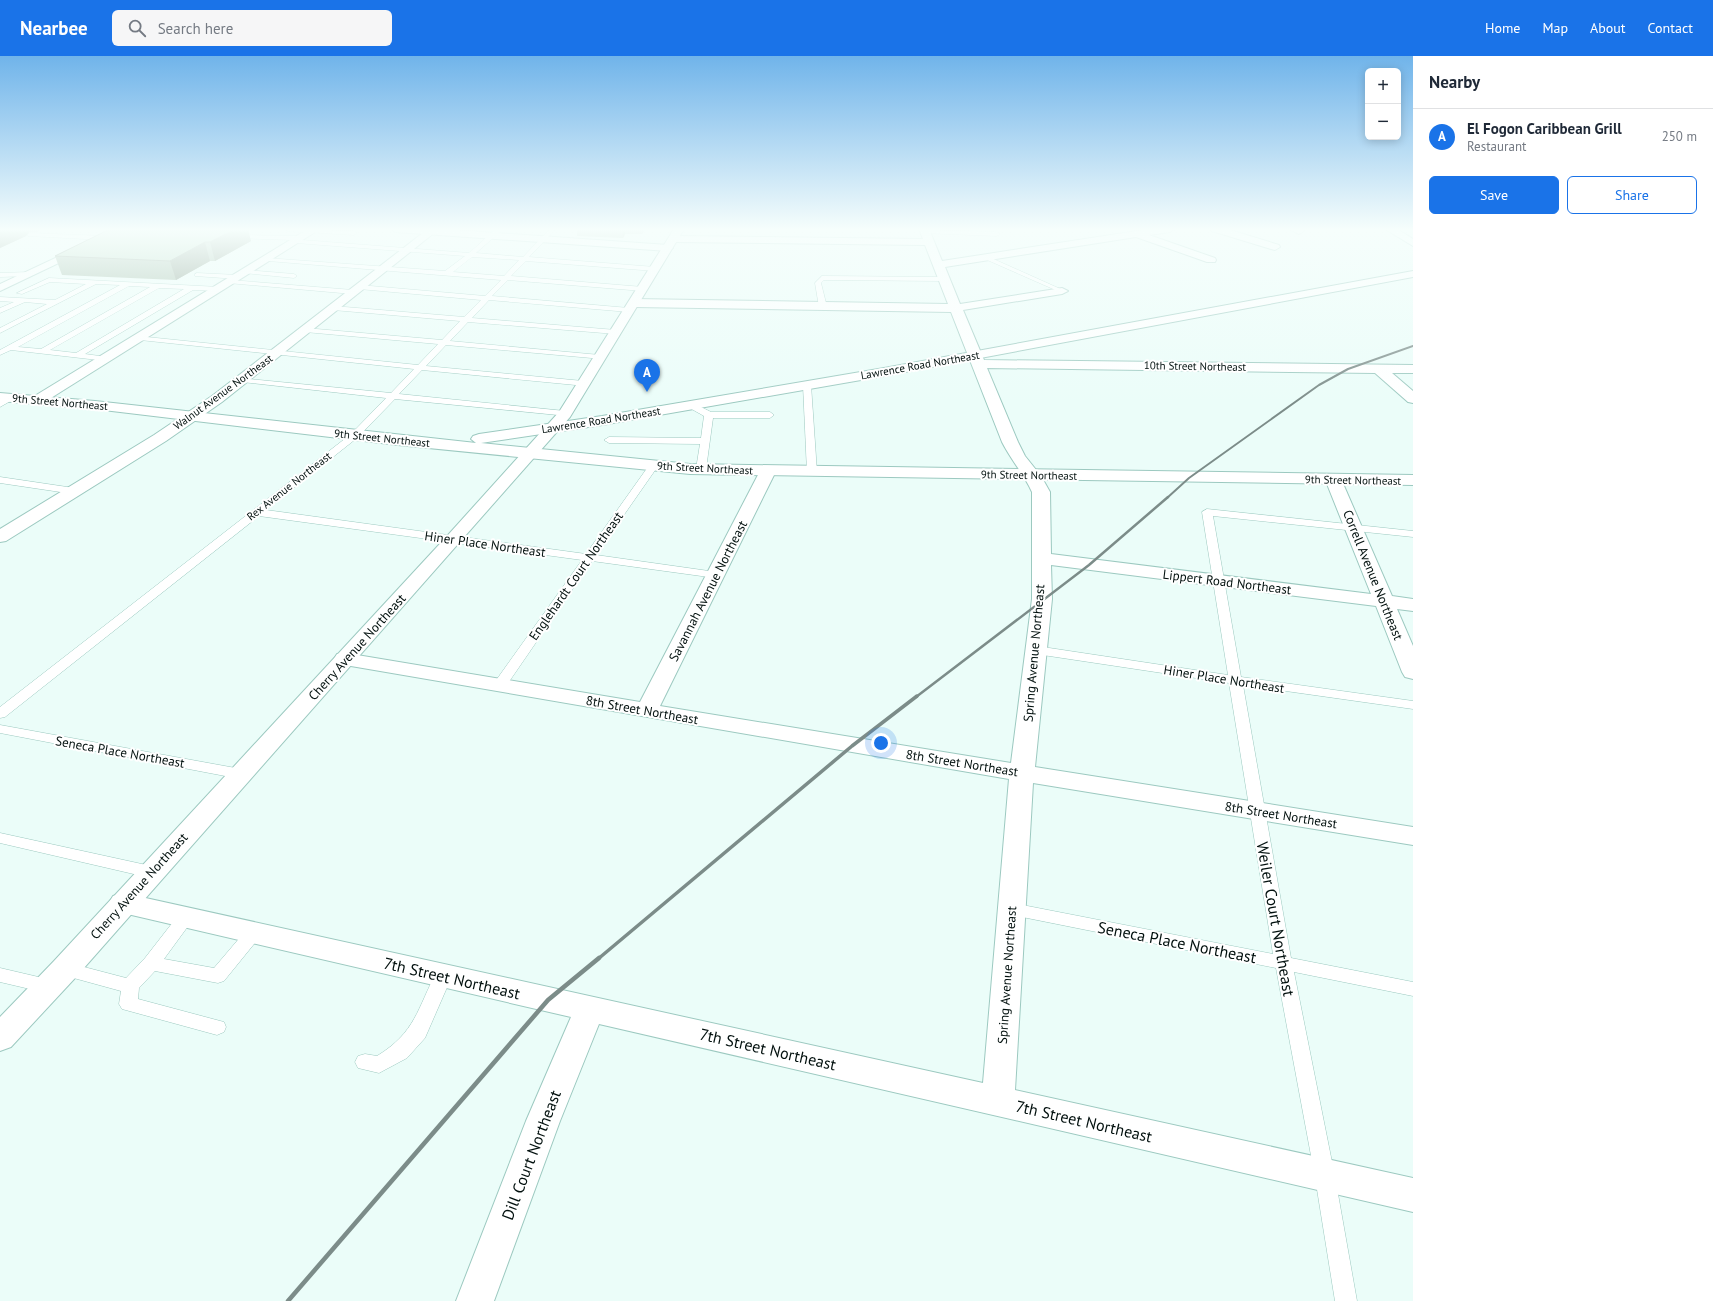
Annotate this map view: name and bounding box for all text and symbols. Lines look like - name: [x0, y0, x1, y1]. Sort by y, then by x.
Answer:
- search box: [112, 10, 392, 46]
- text: Nearbee: [20, 16, 88, 40]
- icon: search: [126, 17, 148, 39]
- text: Search here: [158, 19, 233, 38]
- text: Home: [1485, 19, 1520, 37]
- text: Map: [1542, 19, 1568, 37]
- text: About: [1590, 19, 1626, 37]
- text: Contact: [1648, 19, 1693, 37]
- map controls: [1365, 68, 1401, 140]
- button: +: [1365, 68, 1401, 104]
- text: Nearby: [1429, 71, 1480, 93]
- button: −: [1365, 104, 1401, 140]
- text: El Fogon Caribbean Grill: [1467, 119, 1622, 138]
- text: A: [1438, 128, 1446, 145]
- text: 250 m: [1662, 128, 1697, 145]
- text: Restaurant: [1467, 138, 1526, 155]
- button: Save: [1429, 176, 1559, 214]
- button: Share: [1567, 176, 1697, 214]
- street label: Lawrence Road Northeast: [860, 348, 981, 382]
- street label: Walnut Avenue Northeast: [171, 351, 276, 433]
- street label: 10th Street Northeast: [1144, 358, 1246, 374]
- pin: A: [634, 359, 660, 392]
- street label: 9th Street Northeast: [11, 391, 109, 413]
- street label: Lawrence Road Northeast: [540, 404, 662, 436]
- street label: 9th Street Northeast: [333, 426, 431, 450]
- street label: Rex Avenue Northeast: [244, 449, 334, 523]
- street label: 9th Street Northeast: [657, 458, 754, 478]
- street label: 9th Street Northeast: [981, 467, 1077, 483]
- street label: 9th Street Northeast: [1305, 472, 1401, 488]
- street label: Correll Avenue Northeast: [1339, 507, 1407, 643]
- street label: Englehardt Court Northeast: [525, 508, 627, 644]
- street label: Savannah Avenue Northeast: [665, 517, 751, 664]
- street label: Hiner Place Northeast: [423, 527, 547, 561]
- street label: Lippert Road Northeast: [1162, 566, 1293, 598]
- street label: Spring Avenue Northeast: [1020, 583, 1049, 723]
- street label: Cherry Avenue Northeast: [305, 590, 410, 704]
- street label: Hiner Place Northeast: [1162, 661, 1286, 697]
- street label: 8th Street Northeast: [585, 692, 700, 728]
- street label: Seneca Place Northeast: [54, 732, 187, 772]
- your location: [871, 733, 891, 753]
- street label: 8th Street Northeast: [905, 746, 1020, 780]
- street label: 8th Street Northeast: [1224, 798, 1339, 832]
- street label: Cherry Avenue Northeast: [87, 829, 192, 943]
- street label: Weiler Court Northeast: [1253, 840, 1300, 998]
- street label: Spring Avenue Northeast: [994, 905, 1020, 1044]
- street label: Seneca Place Northeast: [1096, 917, 1259, 967]
- street label: 7th Street Northeast: [382, 953, 523, 1004]
- street label: 7th Street Northeast: [698, 1024, 839, 1075]
- street label: Dill Court Northeast: [497, 1087, 565, 1223]
- street label: 7th Street Northeast: [1014, 1096, 1155, 1147]

